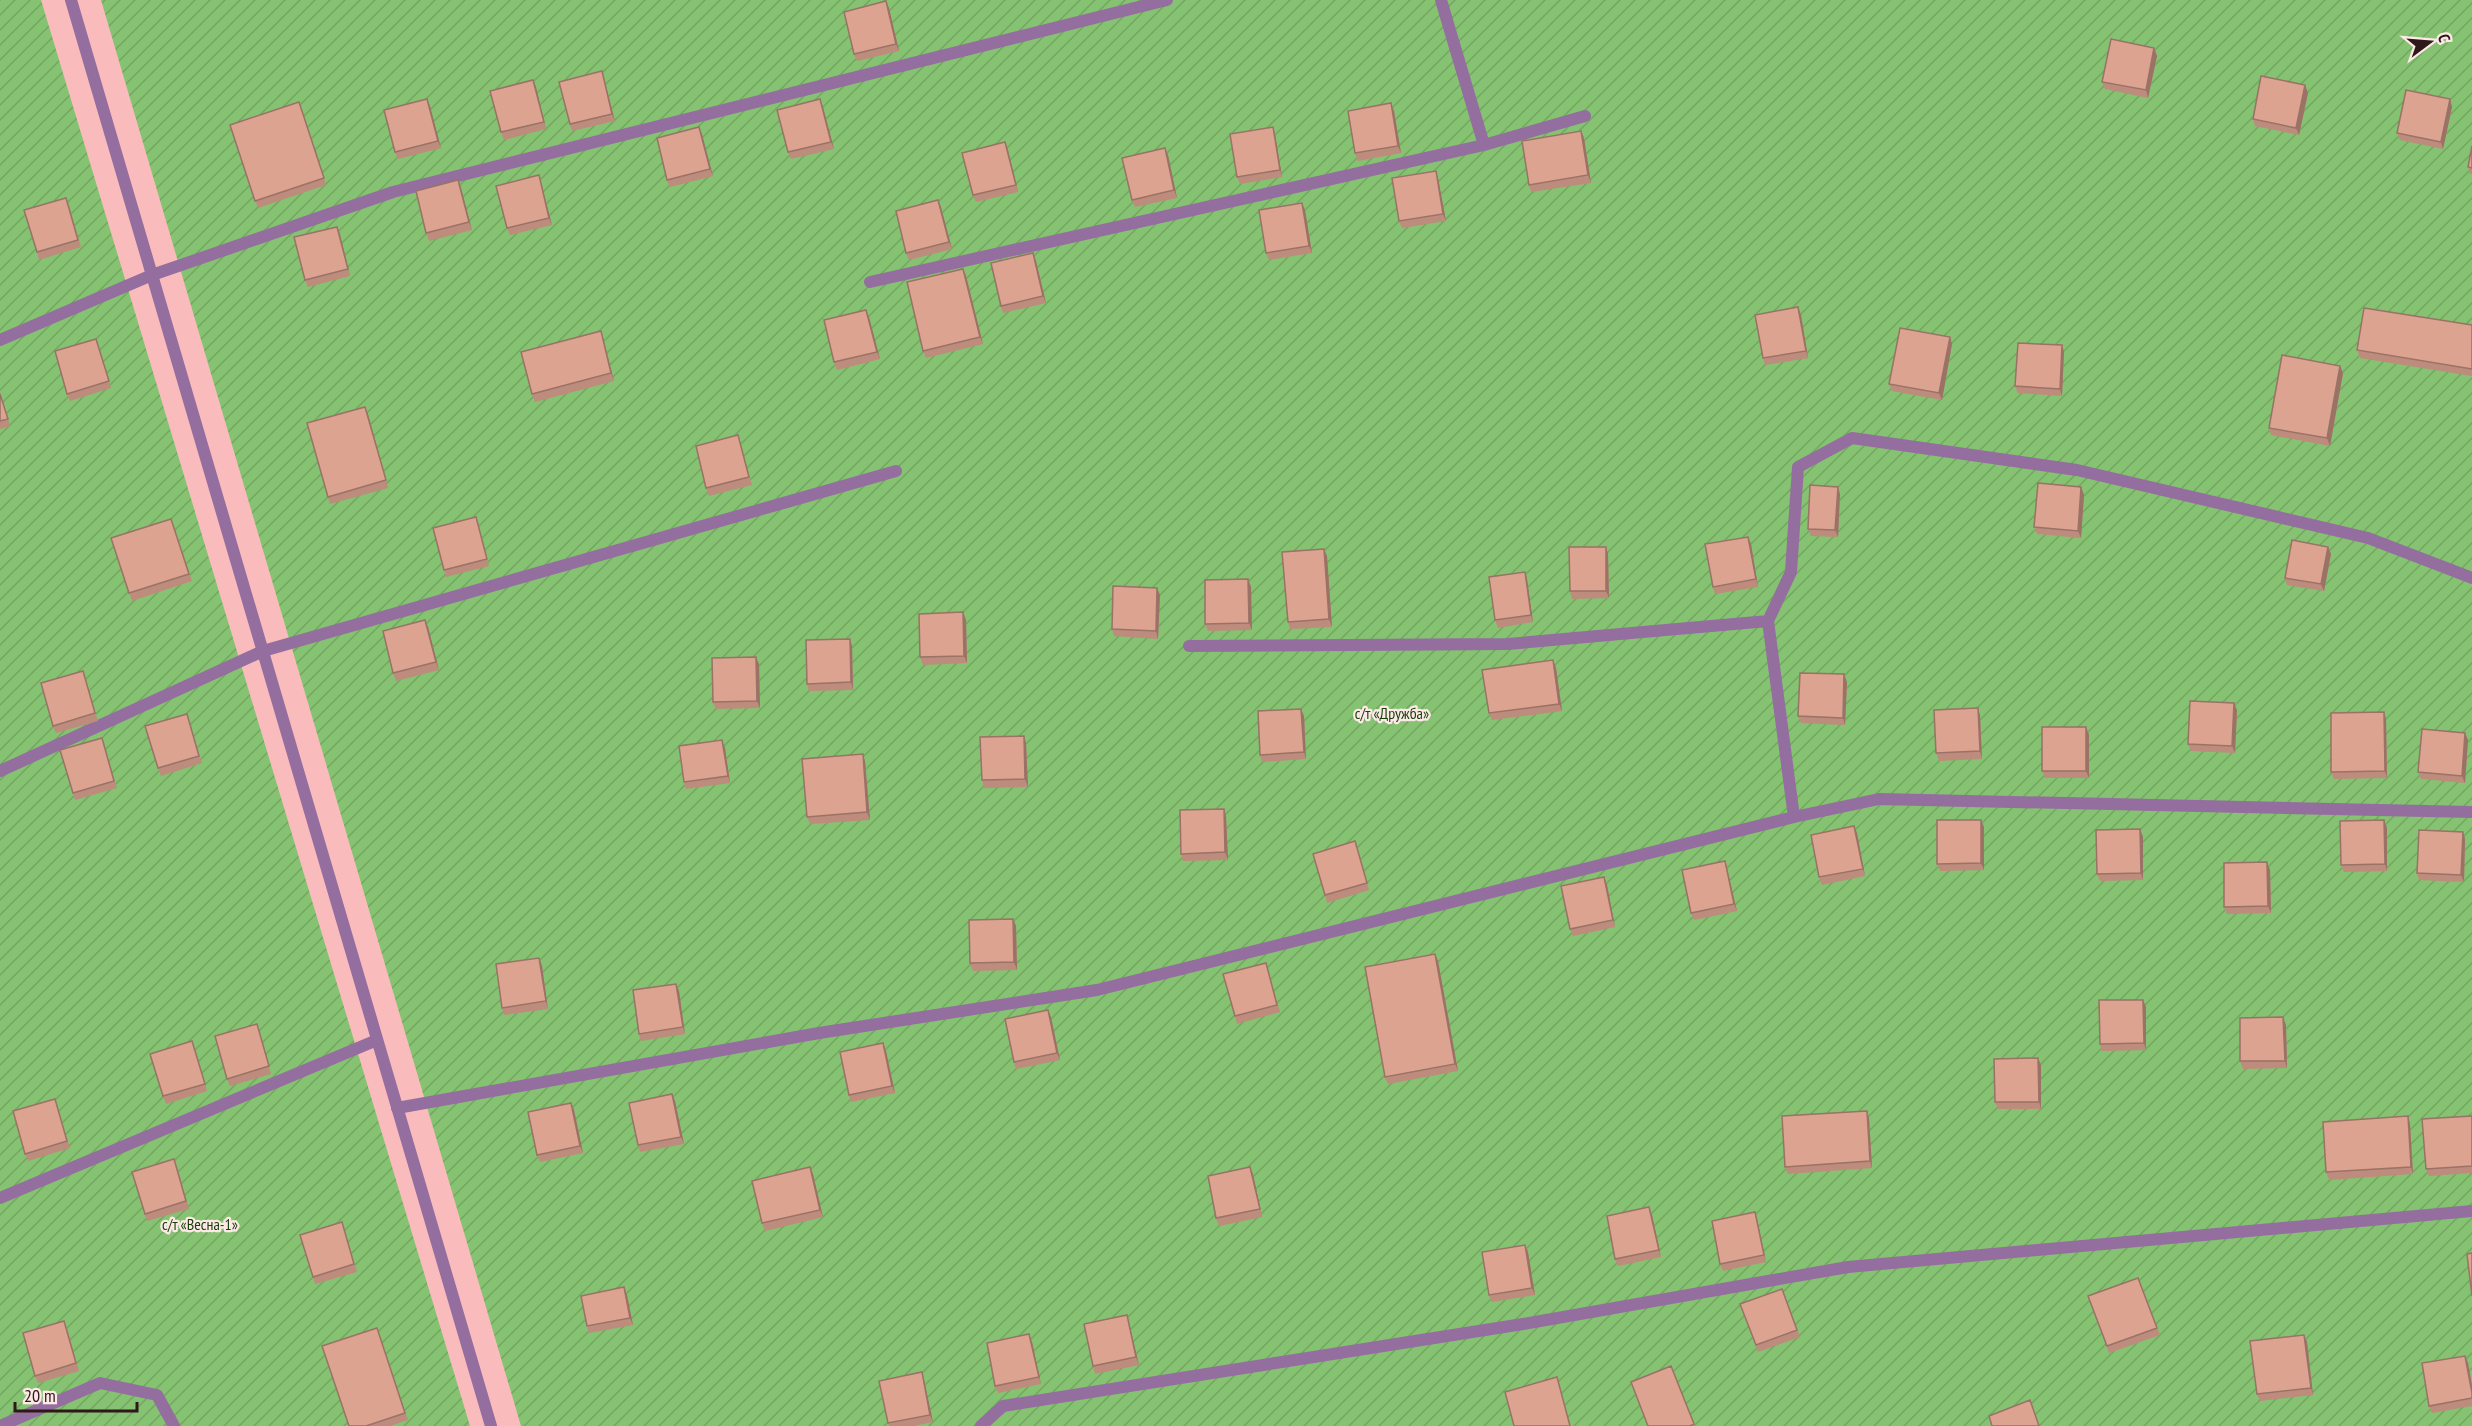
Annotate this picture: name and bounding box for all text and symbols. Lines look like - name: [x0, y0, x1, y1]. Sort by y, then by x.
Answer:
- north arrow: [2400, 12, 2460, 72]
- text: С: [2434, 32, 2455, 45]
- park label: с/т «Дружба»: [1355, 703, 1429, 723]
- park label: с/т «Весна-1»: [162, 1214, 238, 1234]
- scale bar: [15, 1375, 136, 1413]
- text: 20 m: [24, 1384, 56, 1407]

